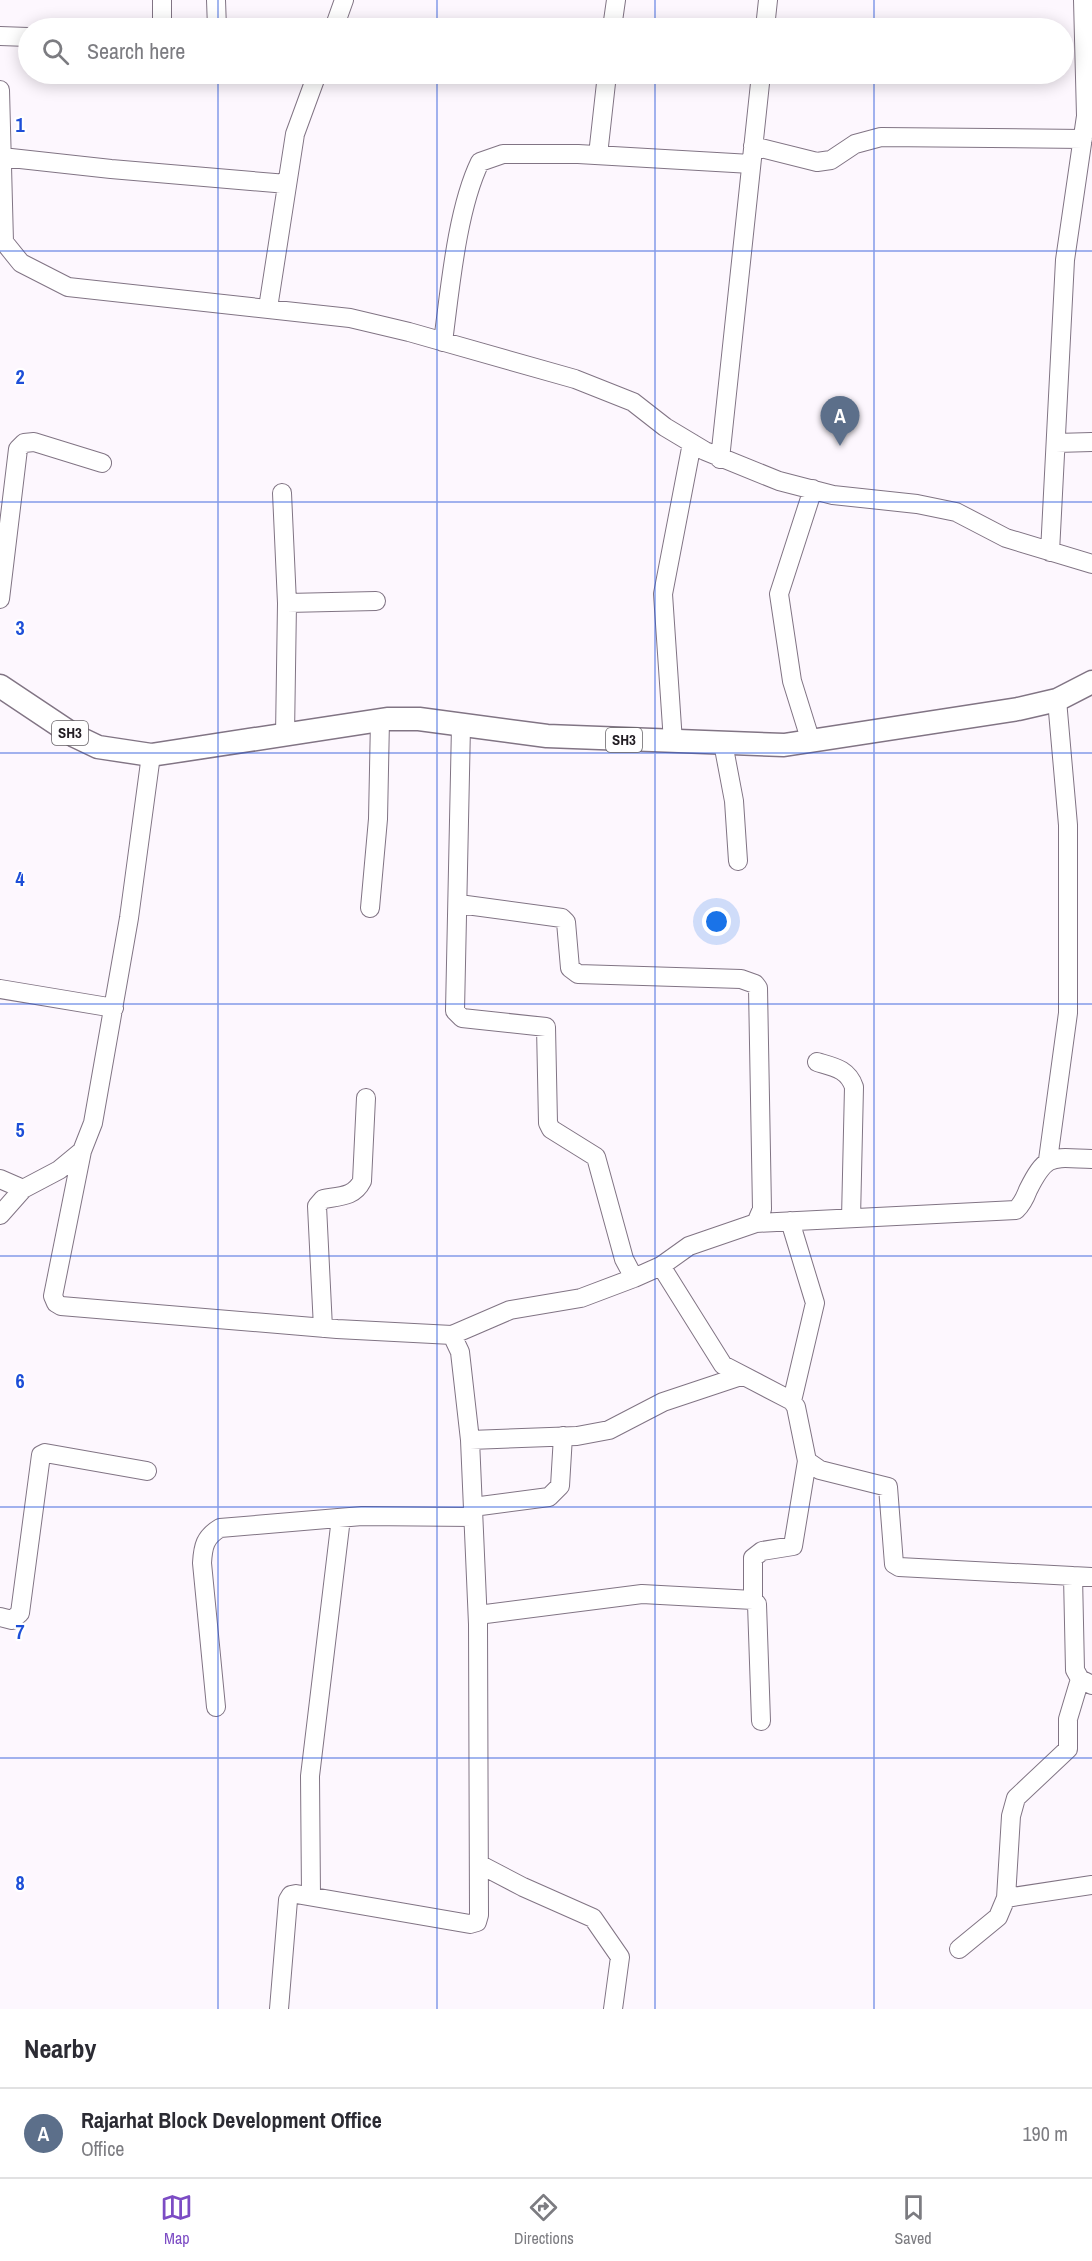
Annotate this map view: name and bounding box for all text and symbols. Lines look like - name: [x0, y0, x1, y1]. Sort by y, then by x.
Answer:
- search box: [18, 18, 1074, 84]
- icon: search: [39, 35, 72, 68]
- text: Search here: [87, 36, 185, 66]
- text: 1: [15, 111, 25, 138]
- text: 2: [15, 363, 25, 390]
- pin: A: [820, 396, 860, 446]
- text: 3: [15, 614, 25, 641]
- road number: SH3: [52, 721, 88, 745]
- road number: SH3: [606, 728, 642, 752]
- text: 4: [15, 865, 25, 892]
- your location: [702, 907, 731, 936]
- text: 5: [15, 1116, 25, 1143]
- text: 6: [15, 1367, 25, 1394]
- text: 7: [15, 1618, 25, 1645]
- text: 8: [15, 1869, 25, 1896]
- text: Nearby: [24, 2031, 96, 2066]
- text: Rajarhat Block Development Office: [81, 2105, 382, 2135]
- text: A: [38, 2120, 49, 2147]
- text: 190 m: [1022, 2120, 1068, 2147]
- text: Office: [81, 2135, 124, 2162]
- tab: Map: [160, 2191, 193, 2249]
- tab: Directions: [514, 2191, 574, 2249]
- tab: Saved: [894, 2191, 932, 2249]

